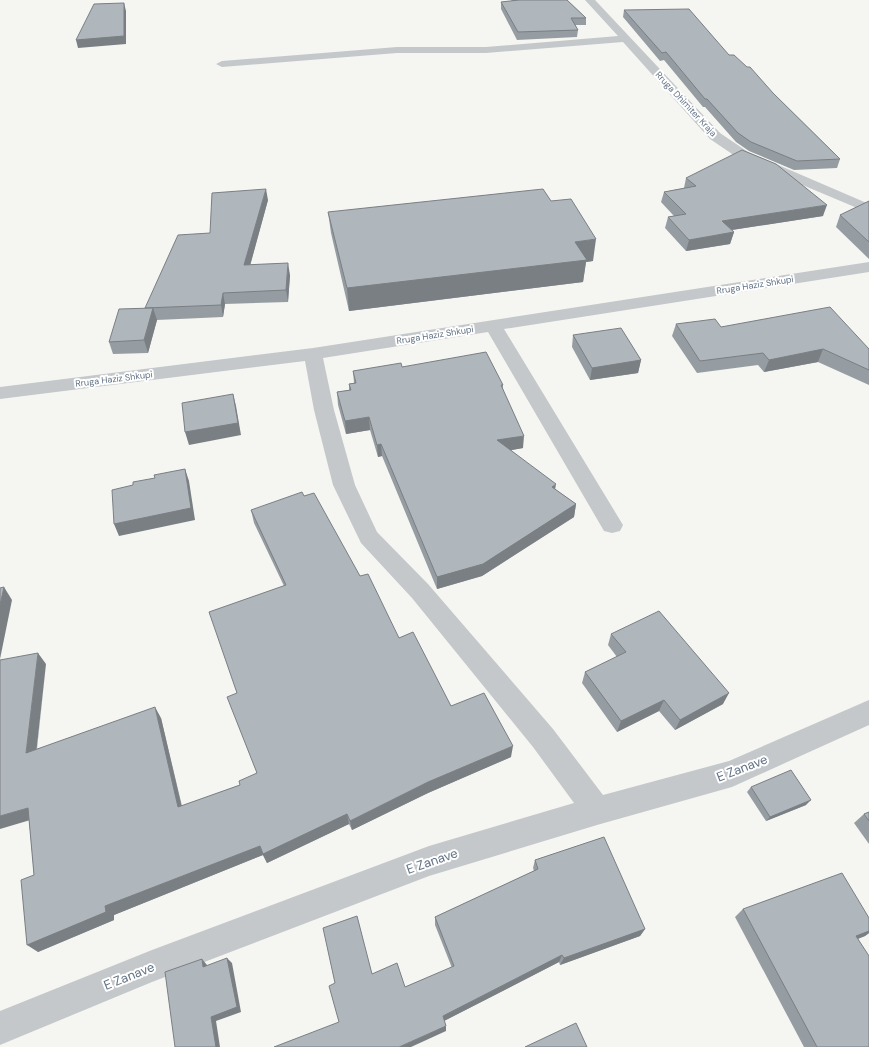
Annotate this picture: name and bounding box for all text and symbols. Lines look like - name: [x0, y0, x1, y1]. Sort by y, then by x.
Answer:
- street label: Rruga Dhimiter Kraja: [653, 69, 719, 139]
- street label: Rruga Haziz Shkupi: [716, 273, 794, 297]
- street label: Rruga Haziz Shkupi: [396, 323, 474, 347]
- street label: Rruga Haziz Shkupi: [75, 368, 153, 390]
- street label: E Zanave: [714, 751, 770, 785]
- street label: E Zanave: [404, 844, 460, 878]
- street label: E Zanave: [101, 958, 157, 994]

